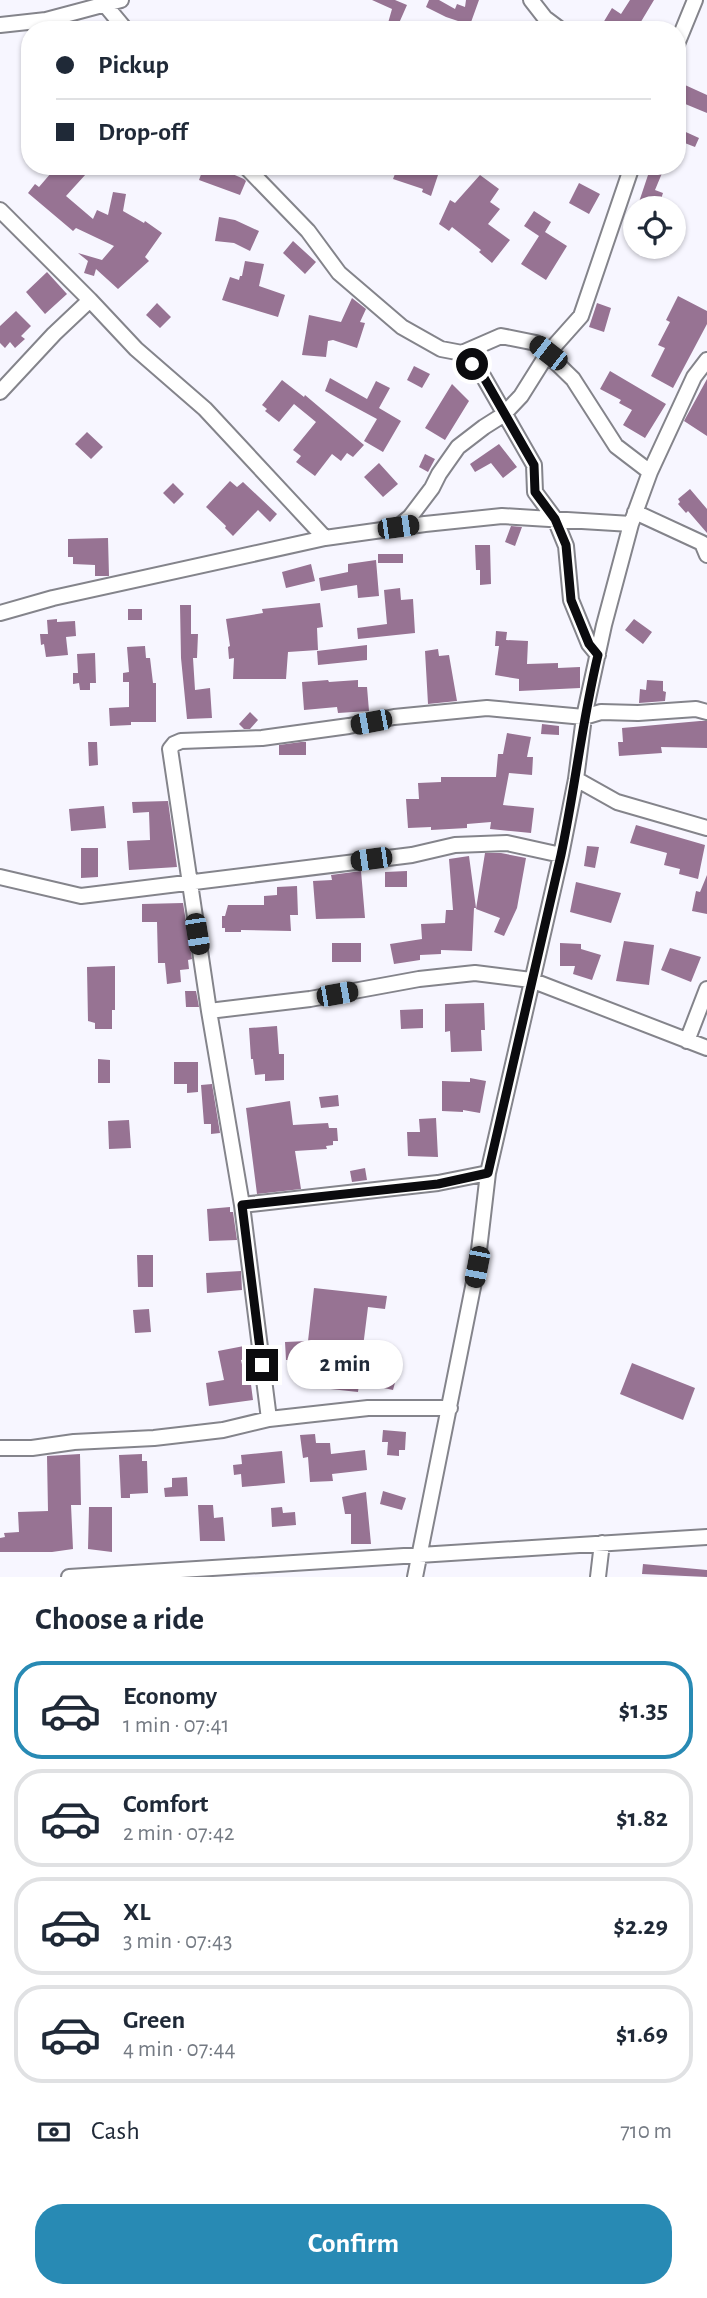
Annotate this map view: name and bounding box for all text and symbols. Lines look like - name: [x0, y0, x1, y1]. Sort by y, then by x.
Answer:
- text: Pickup: [98, 52, 169, 78]
- text: Drop-off: [98, 119, 187, 145]
- map controls: [623, 196, 686, 259]
- button: locate: [623, 196, 686, 259]
- car: [525, 332, 572, 374]
- route start: [456, 348, 488, 380]
- car: [376, 514, 421, 540]
- car: [349, 708, 394, 736]
- car: [349, 846, 394, 872]
- car: [184, 912, 211, 956]
- car: [315, 980, 360, 1008]
- car: [463, 1244, 492, 1290]
- callout: 2 min: [286, 1340, 402, 1390]
- route end: [246, 1349, 278, 1381]
- text: 2 min: [319, 1353, 371, 1376]
- text: Choose a ride: [35, 1603, 204, 1635]
- icon: car: [39, 1679, 102, 1742]
- text: Economy: [123, 1683, 217, 1709]
- text: $1.35: [619, 1697, 668, 1723]
- text: 1 min · 07:41: [123, 1714, 229, 1737]
- icon: car: [39, 1787, 102, 1850]
- text: Comfort: [123, 1791, 208, 1817]
- text: $1.82: [616, 1805, 668, 1831]
- text: 2 min · 07:42: [123, 1822, 234, 1845]
- icon: car: [39, 1895, 102, 1958]
- text: XL: [123, 1899, 150, 1925]
- text: $2.29: [613, 1913, 668, 1939]
- text: 3 min · 07:43: [123, 1930, 233, 1953]
- icon: car: [39, 2003, 102, 2066]
- text: Green: [123, 2007, 185, 2033]
- text: $1.69: [616, 2021, 668, 2047]
- text: 4 min · 07:44: [123, 2038, 236, 2061]
- icon: cash: [35, 2113, 73, 2151]
- text: Cash: [91, 2118, 140, 2144]
- text: 710 m: [620, 2120, 672, 2143]
- button: Confirm: [35, 2204, 672, 2284]

